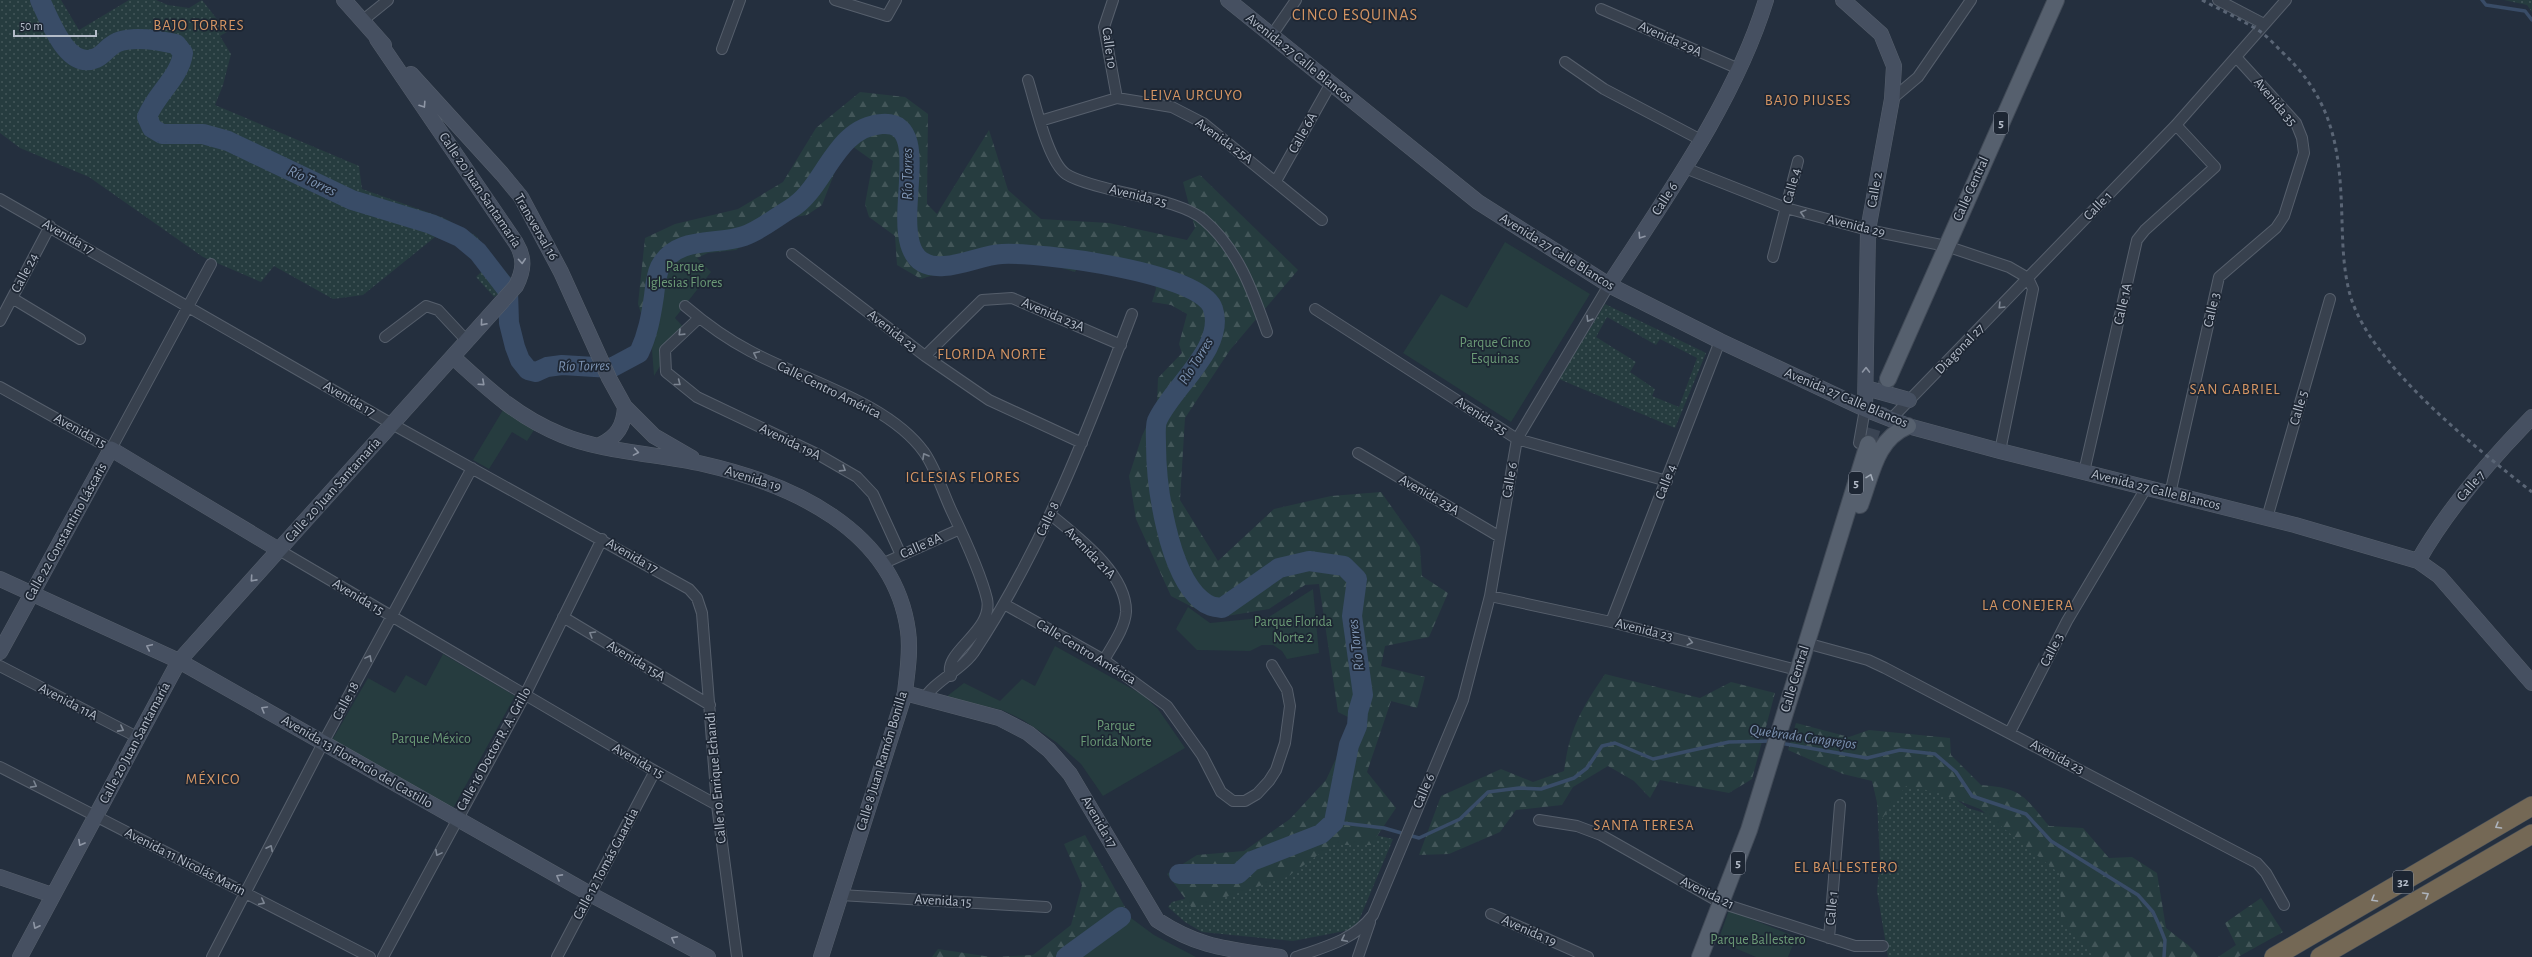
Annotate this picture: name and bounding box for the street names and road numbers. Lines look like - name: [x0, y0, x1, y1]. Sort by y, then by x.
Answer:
- street label: Avenida 27 Calle Blancos: [1243, 11, 1355, 105]
- street label: Avenida 29A: [1636, 19, 1704, 59]
- street label: Calle 10: [1099, 26, 1119, 70]
- street label: Avenida 35: [2251, 75, 2299, 129]
- street label: Calle 6A: [1286, 110, 1320, 156]
- road number: 5: [1994, 112, 2008, 134]
- street label: Avenida 25A: [1193, 116, 1255, 166]
- street label: Calle 20 Juan Santamaría: [436, 130, 524, 250]
- street label: Calle Central: [1951, 155, 1991, 223]
- street label: Calle 4: [1781, 166, 1804, 205]
- street label: Calle 2: [1865, 171, 1885, 209]
- street label: Calle 6: [1649, 180, 1681, 218]
- street label: Avenida 25: [1108, 182, 1168, 210]
- street label: Calle 1: [2081, 189, 2115, 223]
- street label: Transversal 16: [511, 191, 561, 263]
- street label: Avenida 27 Calle Blancos: [1497, 211, 1617, 293]
- street label: Avenida 29: [1825, 212, 1887, 240]
- street label: Avenida 17: [40, 217, 96, 257]
- street label: Calle 24: [9, 251, 41, 295]
- street label: Calle 1A: [2111, 282, 2135, 326]
- street label: Calle 3: [2201, 291, 2223, 329]
- street label: Avenida 23A: [1019, 295, 1087, 335]
- street label: Avenida 23: [865, 307, 920, 355]
- street label: Diagonal 27: [1933, 321, 1987, 377]
- street label: Calle Centro América: [775, 359, 884, 421]
- street label: Avenida 27 Calle Blancos: [1782, 366, 1910, 430]
- street label: Avenida 17: [321, 379, 377, 419]
- street label: Calle 5: [2287, 389, 2311, 427]
- street label: Avenida 25: [1452, 394, 1510, 438]
- street label: Avenida 15: [52, 411, 109, 451]
- street label: Avenida 19A: [757, 421, 823, 463]
- street label: Calle 20 Juan Santamaría: [283, 435, 384, 545]
- street label: Calle 22 Constantino Láscaris: [22, 461, 110, 603]
- street label: Calle 6: [1500, 461, 1520, 499]
- street label: Calle 4: [1653, 462, 1679, 501]
- street label: Avenida 19: [723, 464, 783, 494]
- street label: Avenida 27 Calle Blancos: [2090, 467, 2222, 513]
- street label: Calle 7: [2454, 468, 2488, 504]
- street label: Avenida 23A: [1397, 472, 1461, 518]
- road number: 5: [1849, 472, 1863, 494]
- street label: Calle 8: [1034, 500, 1062, 538]
- street label: Avenida 21A: [1062, 524, 1118, 582]
- street label: Calle 8A: [898, 531, 944, 561]
- street label: Avenida 17: [604, 536, 660, 576]
- street label: Avenida 15: [330, 576, 386, 618]
- street label: Avenida 23: [1614, 616, 1674, 644]
- street label: Calle Centro América: [1034, 617, 1139, 688]
- street label: Calle 3: [2038, 631, 2066, 669]
- street label: Avenida 15A: [604, 638, 668, 684]
- street label: Calle Central: [1778, 644, 1812, 714]
- street label: Calle 20 Juan Santamaría: [97, 680, 173, 806]
- street label: Calle 18: [330, 680, 362, 722]
- street label: Avenida 11A: [36, 681, 100, 723]
- street label: Calle 16 Doctor R. A. Grillo: [454, 685, 534, 813]
- street label: Calle 8 Juan Ramón Bonilla: [854, 689, 910, 832]
- street label: Calle 10 Enrique Echandi: [703, 712, 729, 844]
- street label: Avenida 13 Florencio del Castillo: [279, 713, 435, 811]
- street label: Avenida 23: [2028, 737, 2086, 777]
- street label: Avenida 15: [610, 741, 666, 781]
- street label: Calle 6: [1411, 772, 1437, 810]
- street label: Avenida 17: [1079, 794, 1119, 850]
- street label: Calle 12 Tomás Guardia: [571, 806, 642, 922]
- street label: Avenida 11 Nicolás Marín: [122, 825, 248, 899]
- road number: 5: [1731, 852, 1745, 874]
- road number: 32: [2393, 871, 2413, 893]
- street label: Avenida 21: [1678, 874, 1736, 912]
- street label: Calle 1: [1824, 890, 1840, 926]
- street label: Avenida 15: [914, 893, 972, 909]
- street label: Avenida 19: [1500, 913, 1558, 949]

